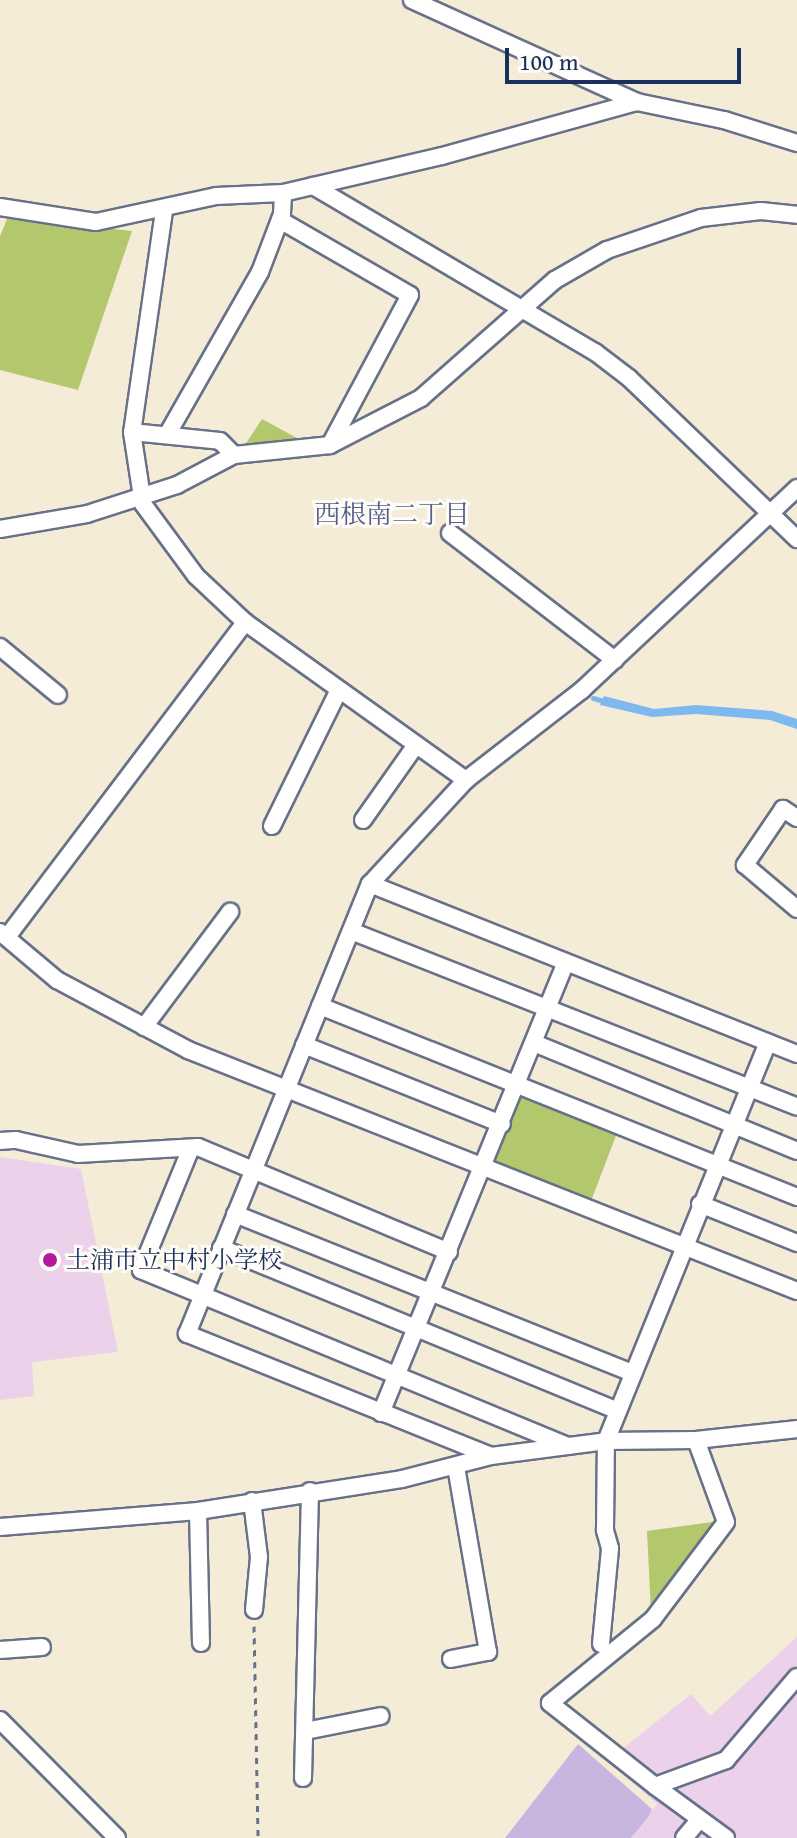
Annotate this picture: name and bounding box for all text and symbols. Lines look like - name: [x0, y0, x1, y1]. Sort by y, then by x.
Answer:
- scale bar: [509, 32, 745, 82]
- text: 100 m: [519, 44, 579, 79]
- district label: 西根南二丁目: [314, 498, 470, 530]
- place label: 土浦市立中村小学校: [66, 1246, 282, 1274]
- marker: 土浦市立中村小学校: [41, 1251, 59, 1269]

